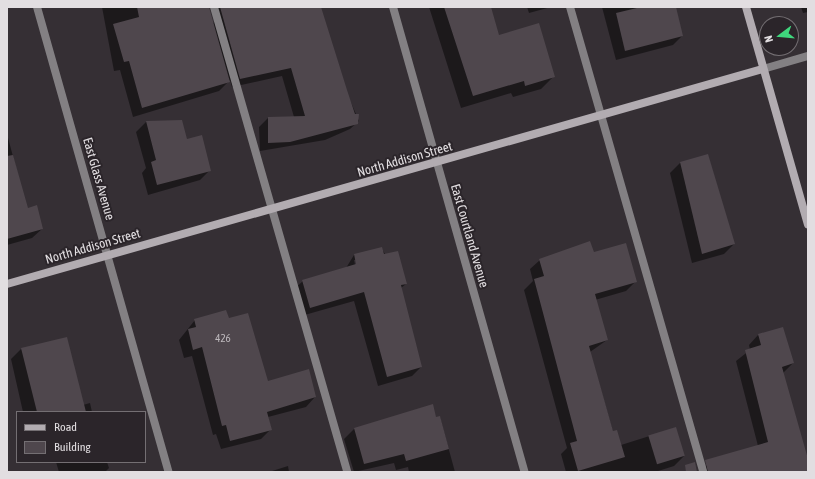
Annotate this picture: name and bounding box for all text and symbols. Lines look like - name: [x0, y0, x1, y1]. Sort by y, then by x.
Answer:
- north arrow: [759, 16, 799, 56]
- text: N: [762, 34, 775, 44]
- street label: East Glass Avenue: [79, 136, 117, 222]
- street label: North Addison Street: [356, 139, 454, 181]
- street label: East Courtland Avenue: [447, 182, 491, 290]
- street label: North Addison Street: [44, 226, 142, 268]
- house number: 426: [215, 331, 231, 345]
- legend: [16, 411, 146, 463]
- text: Road: [54, 420, 77, 434]
- text: Building: [54, 440, 91, 454]

